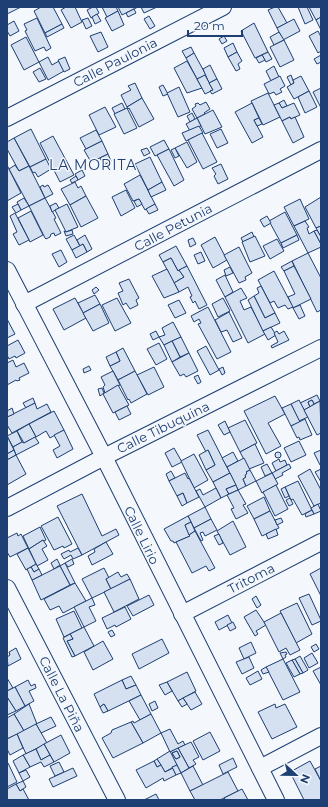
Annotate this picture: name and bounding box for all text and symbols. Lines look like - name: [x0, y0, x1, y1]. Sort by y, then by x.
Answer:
- scale bar: [188, 12, 242, 38]
- text: 20 m: [194, 18, 225, 33]
- street label: Calle Paulonia: [70, 34, 160, 90]
- district label: LA MORITA: [49, 156, 137, 174]
- street label: Calle Petunia: [131, 200, 215, 254]
- street label: Calle Tibuquina: [114, 398, 212, 456]
- street label: Calle Lirio: [121, 503, 163, 567]
- street label: Tritoma: [225, 559, 277, 597]
- street label: Calle La Piña: [36, 653, 88, 735]
- north arrow: [276, 755, 316, 795]
- text: N: [297, 772, 313, 785]

